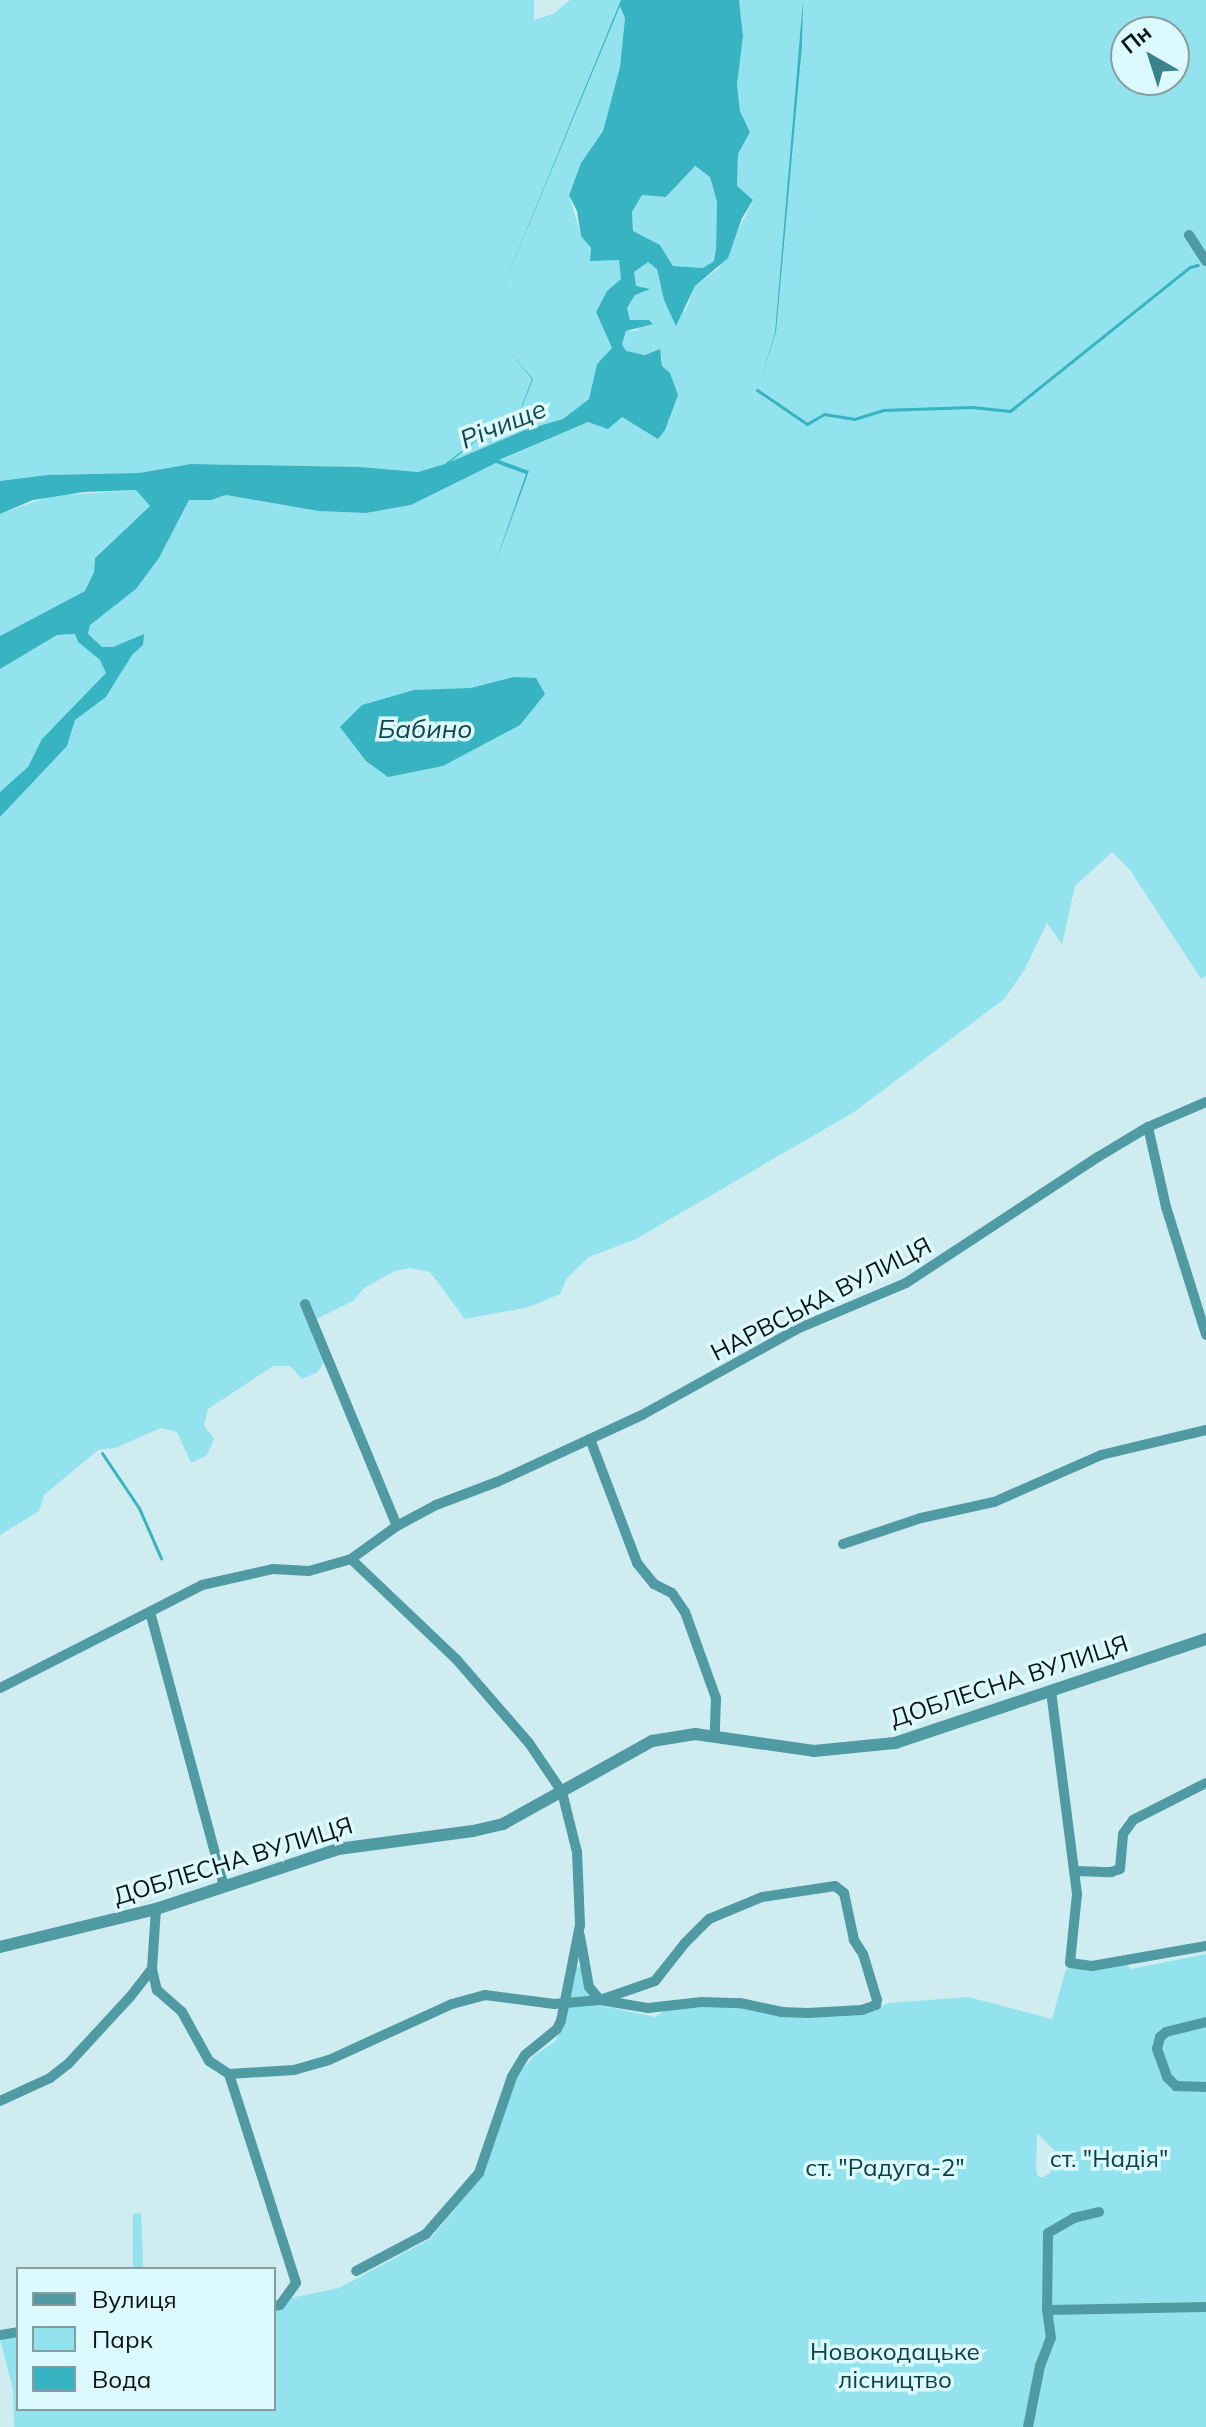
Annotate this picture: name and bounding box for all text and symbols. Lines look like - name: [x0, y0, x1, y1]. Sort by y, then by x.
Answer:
- north arrow: [1110, 16, 1190, 96]
- text: Пн: [1115, 18, 1157, 59]
- water label: Річище: [456, 393, 550, 455]
- water label: Бабино: [378, 713, 472, 745]
- street label: НАРВСЬКА ВУЛИЦЯ: [706, 1231, 936, 1367]
- street label: ДОБЛЕСНА ВУЛИЦЯ: [886, 1629, 1132, 1733]
- street label: ДОБЛЕСНА ВУЛИЦЯ: [110, 1811, 356, 1911]
- park label: ст. "Надія": [1050, 2145, 1168, 2173]
- park label: ст. "Радуга-2": [805, 2154, 965, 2182]
- legend: [16, 2267, 276, 2411]
- text: Вулиця: [92, 2284, 177, 2314]
- text: Парк: [92, 2324, 153, 2354]
- park label: Новокодацьке лісництво: [810, 2338, 980, 2394]
- text: Вода: [92, 2364, 152, 2394]

